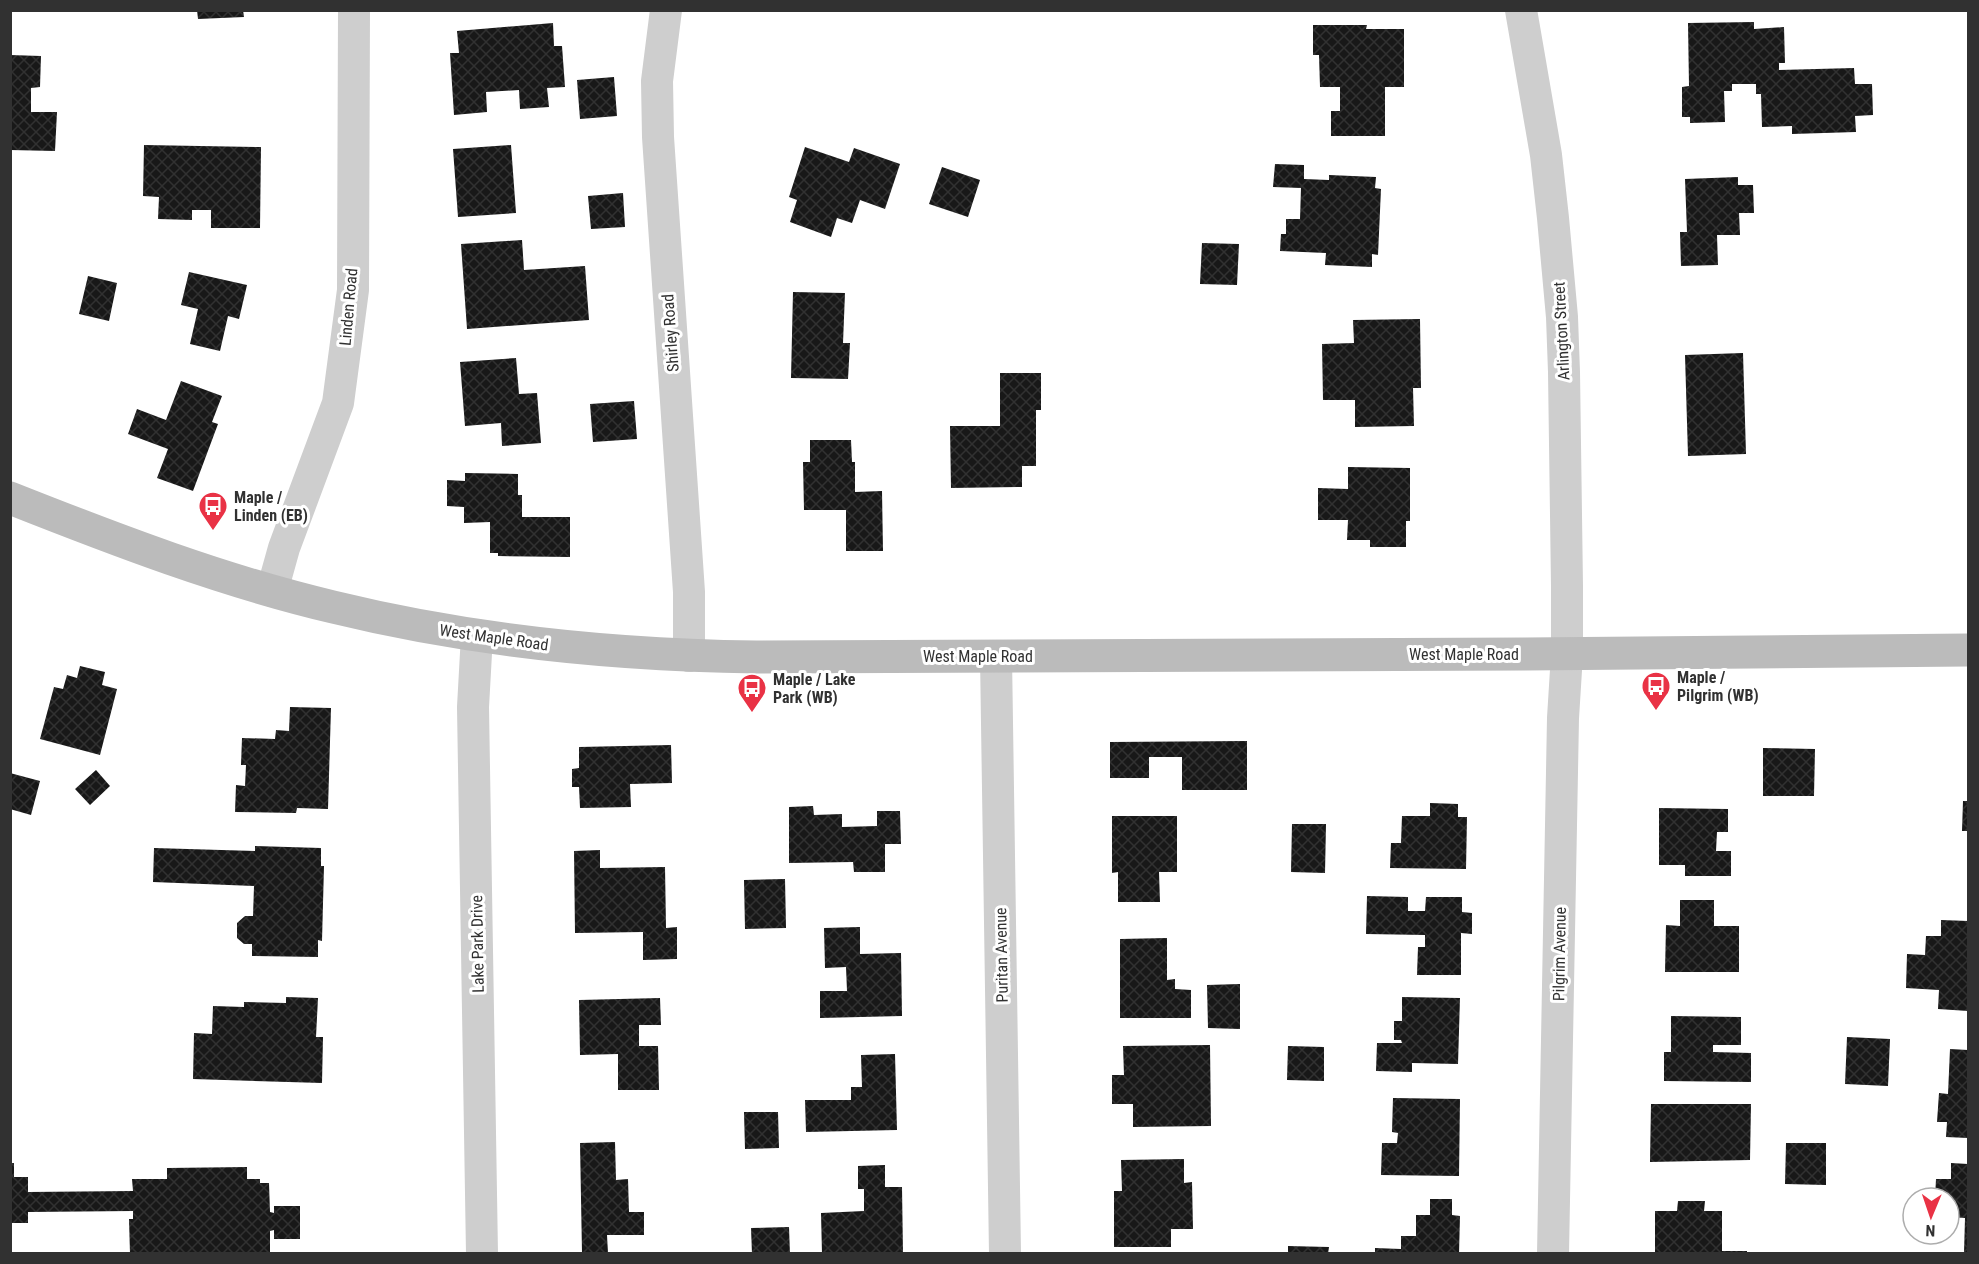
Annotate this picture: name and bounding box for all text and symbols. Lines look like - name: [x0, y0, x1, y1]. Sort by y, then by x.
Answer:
- street label: Linden Road: [336, 267, 361, 347]
- street label: Arlington Street: [1549, 281, 1574, 381]
- street label: Shirley Road: [658, 293, 683, 373]
- place label: Maple / Linden (EB): [234, 488, 308, 525]
- bus stop icon: Maple / Linden (EB): [197, 490, 229, 532]
- street label: West Maple Road: [438, 620, 550, 655]
- street label: West Maple Road: [1409, 645, 1519, 664]
- street label: West Maple Road: [923, 647, 1033, 666]
- place label: Maple / Pilgrim (WB): [1677, 668, 1759, 705]
- place label: Maple / Lake Park (WB): [773, 670, 856, 707]
- bus stop icon: Maple / Pilgrim (WB): [1640, 670, 1672, 712]
- bus stop icon: Maple / Lake Park (WB): [736, 672, 768, 714]
- street label: Lake Park Drive: [467, 895, 488, 993]
- street label: Puritan Avenue: [991, 907, 1012, 1003]
- street label: Pilgrim Avenue: [1549, 907, 1570, 1001]
- north arrow: [1901, 1186, 1961, 1246]
- text: N: [1925, 1221, 1936, 1240]

